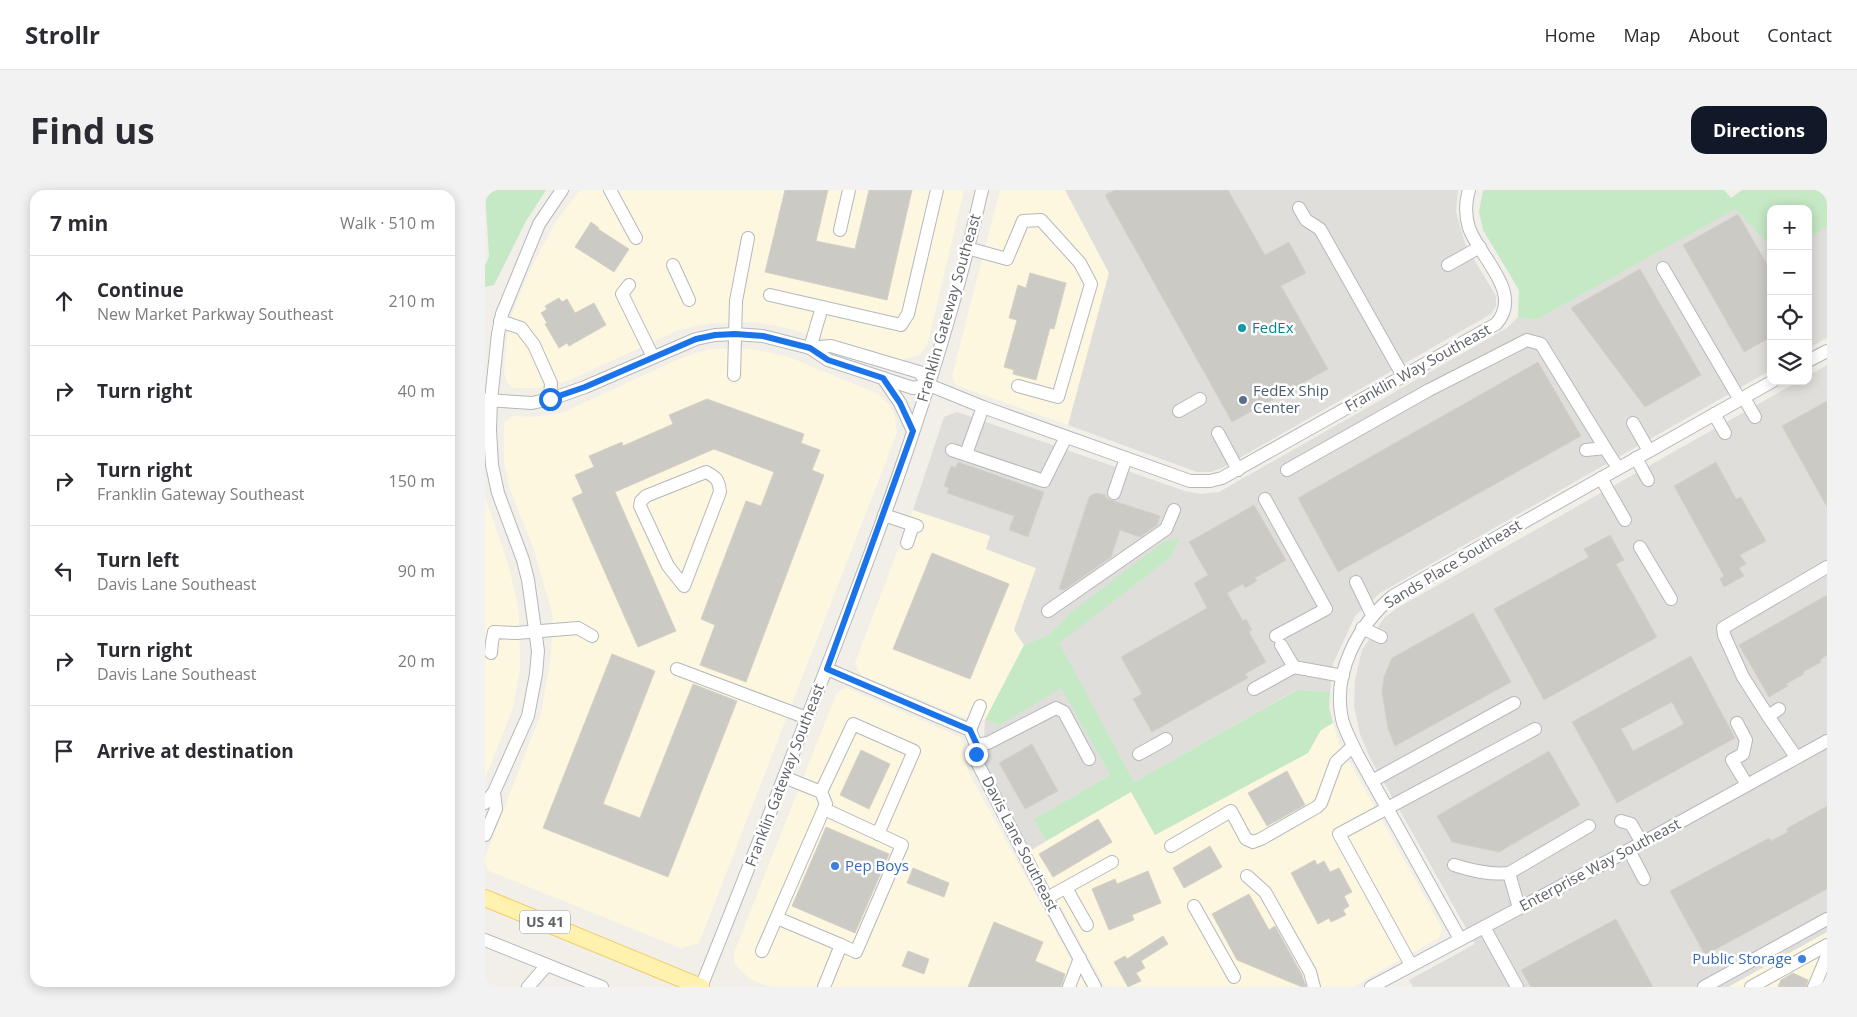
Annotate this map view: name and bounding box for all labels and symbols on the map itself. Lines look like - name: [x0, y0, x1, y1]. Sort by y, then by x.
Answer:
- street label: Franklin Gateway Southeast: [912, 211, 984, 404]
- place label: FedEx: [1252, 317, 1294, 337]
- street label: Franklin Way Southeast: [1341, 319, 1494, 416]
- marker: FedEx: [1236, 322, 1248, 334]
- place label: FedEx Ship Center: [1253, 380, 1329, 417]
- route start: [539, 388, 562, 411]
- marker: FedEx Ship Center: [1237, 394, 1249, 406]
- street label: Sands Place Southeast: [1380, 514, 1525, 612]
- street label: Franklin Gateway Southeast: [740, 680, 828, 869]
- route end: [965, 743, 988, 766]
- street label: Davis Lane Southeast: [978, 772, 1064, 915]
- street label: Enterprise Way Southeast: [1515, 813, 1684, 915]
- place label: Pep Boys: [845, 855, 909, 875]
- marker: Pep Boys: [829, 860, 841, 872]
- road number: US 41: [520, 910, 570, 934]
- place label: Public Storage: [1692, 948, 1792, 968]
- marker: Public Storage: [1796, 953, 1808, 965]

